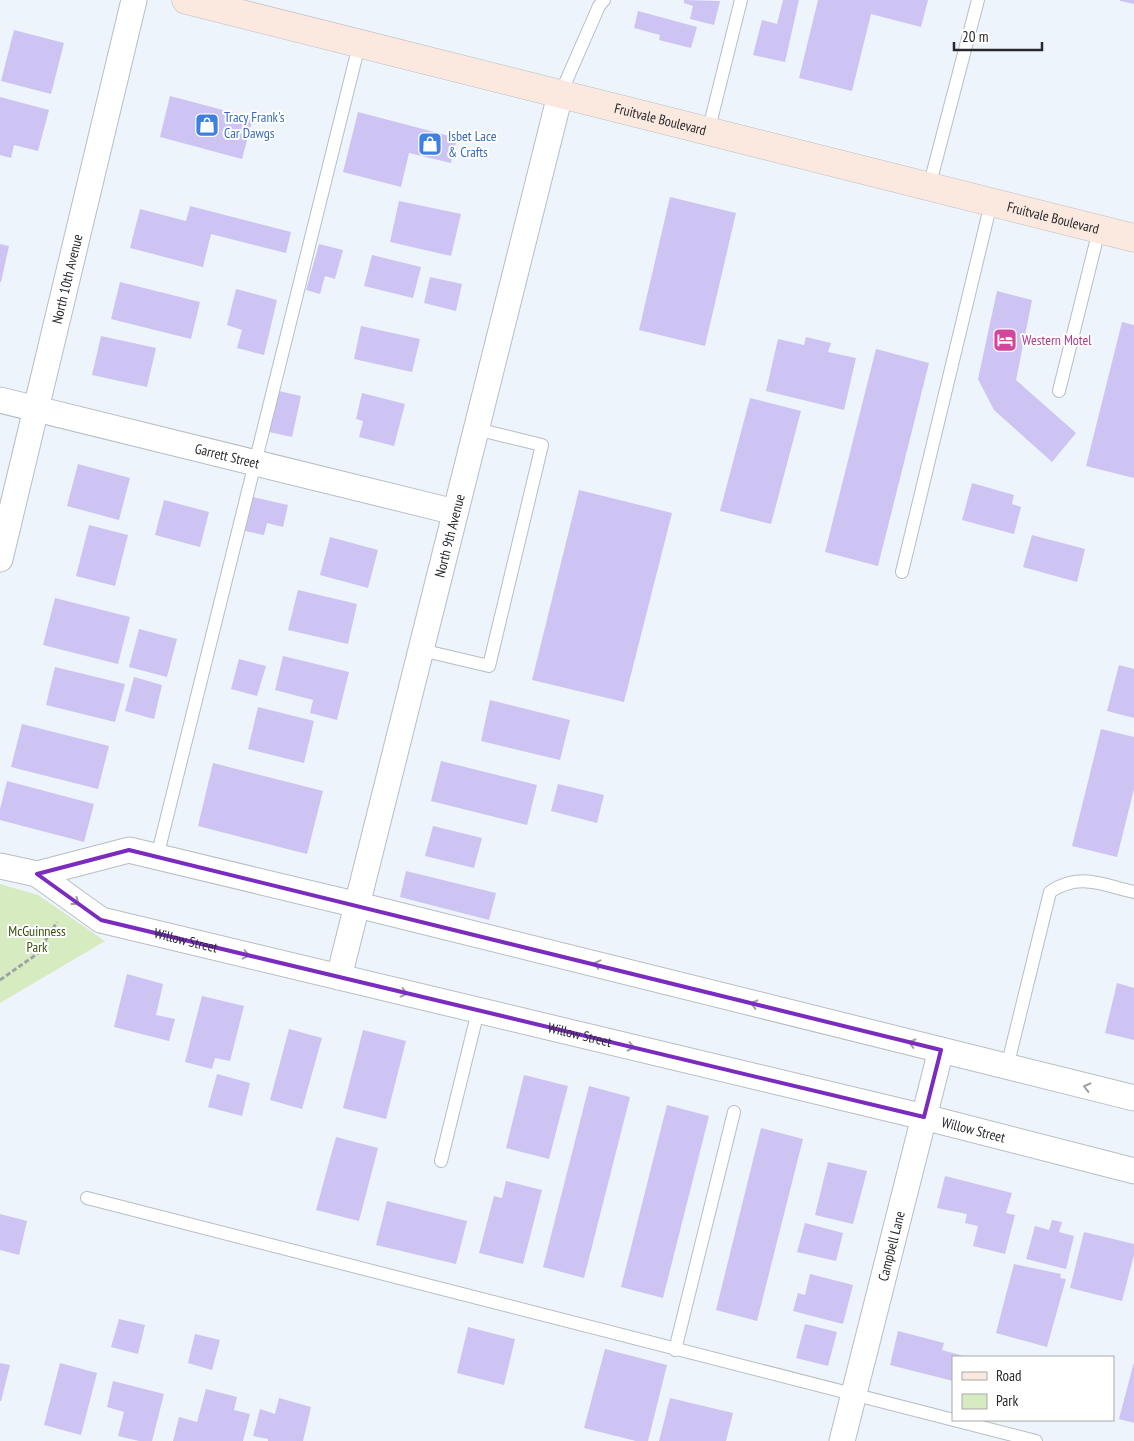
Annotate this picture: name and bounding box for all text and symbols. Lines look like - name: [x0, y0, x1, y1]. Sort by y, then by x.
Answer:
- scale bar: [954, 20, 1042, 52]
- text: 20 m: [962, 27, 988, 46]
- street label: Fruitvale Boulevard: [612, 99, 708, 139]
- place label: Tracy Frank's Car Dawgs: [224, 108, 285, 142]
- shop icon: Tracy Frank's Car Dawgs: [194, 112, 220, 138]
- place label: Isbet Lace & Crafts: [448, 127, 497, 161]
- shop icon: Isbet Lace & Crafts: [417, 131, 443, 157]
- street label: Fruitvale Boulevard: [1005, 197, 1101, 238]
- street label: North 10th Avenue: [48, 232, 87, 326]
- hotel icon: Western Motel: [992, 327, 1018, 353]
- place label: Western Motel: [1022, 331, 1092, 349]
- street label: Garrett Street: [193, 439, 261, 473]
- street label: North 9th Avenue: [431, 492, 469, 579]
- one-way arrow: [70, 896, 80, 905]
- park label: McGuinness Park: [8, 922, 66, 956]
- street label: Willow Street: [152, 924, 220, 957]
- one-way arrow: [242, 949, 251, 960]
- one-way arrow: [593, 960, 601, 970]
- one-way arrow: [400, 987, 409, 998]
- one-way arrow: [750, 999, 759, 1010]
- street label: Willow Street: [546, 1018, 614, 1051]
- one-way arrow: [908, 1038, 917, 1049]
- one-way arrow: [626, 1041, 635, 1052]
- one-way arrow: [1083, 1082, 1091, 1092]
- street label: Willow Street: [940, 1113, 1007, 1147]
- street label: Campbell Lane: [874, 1209, 909, 1283]
- legend: [952, 1356, 1114, 1421]
- text: Road: [996, 1366, 1022, 1385]
- text: Park: [996, 1391, 1018, 1410]

